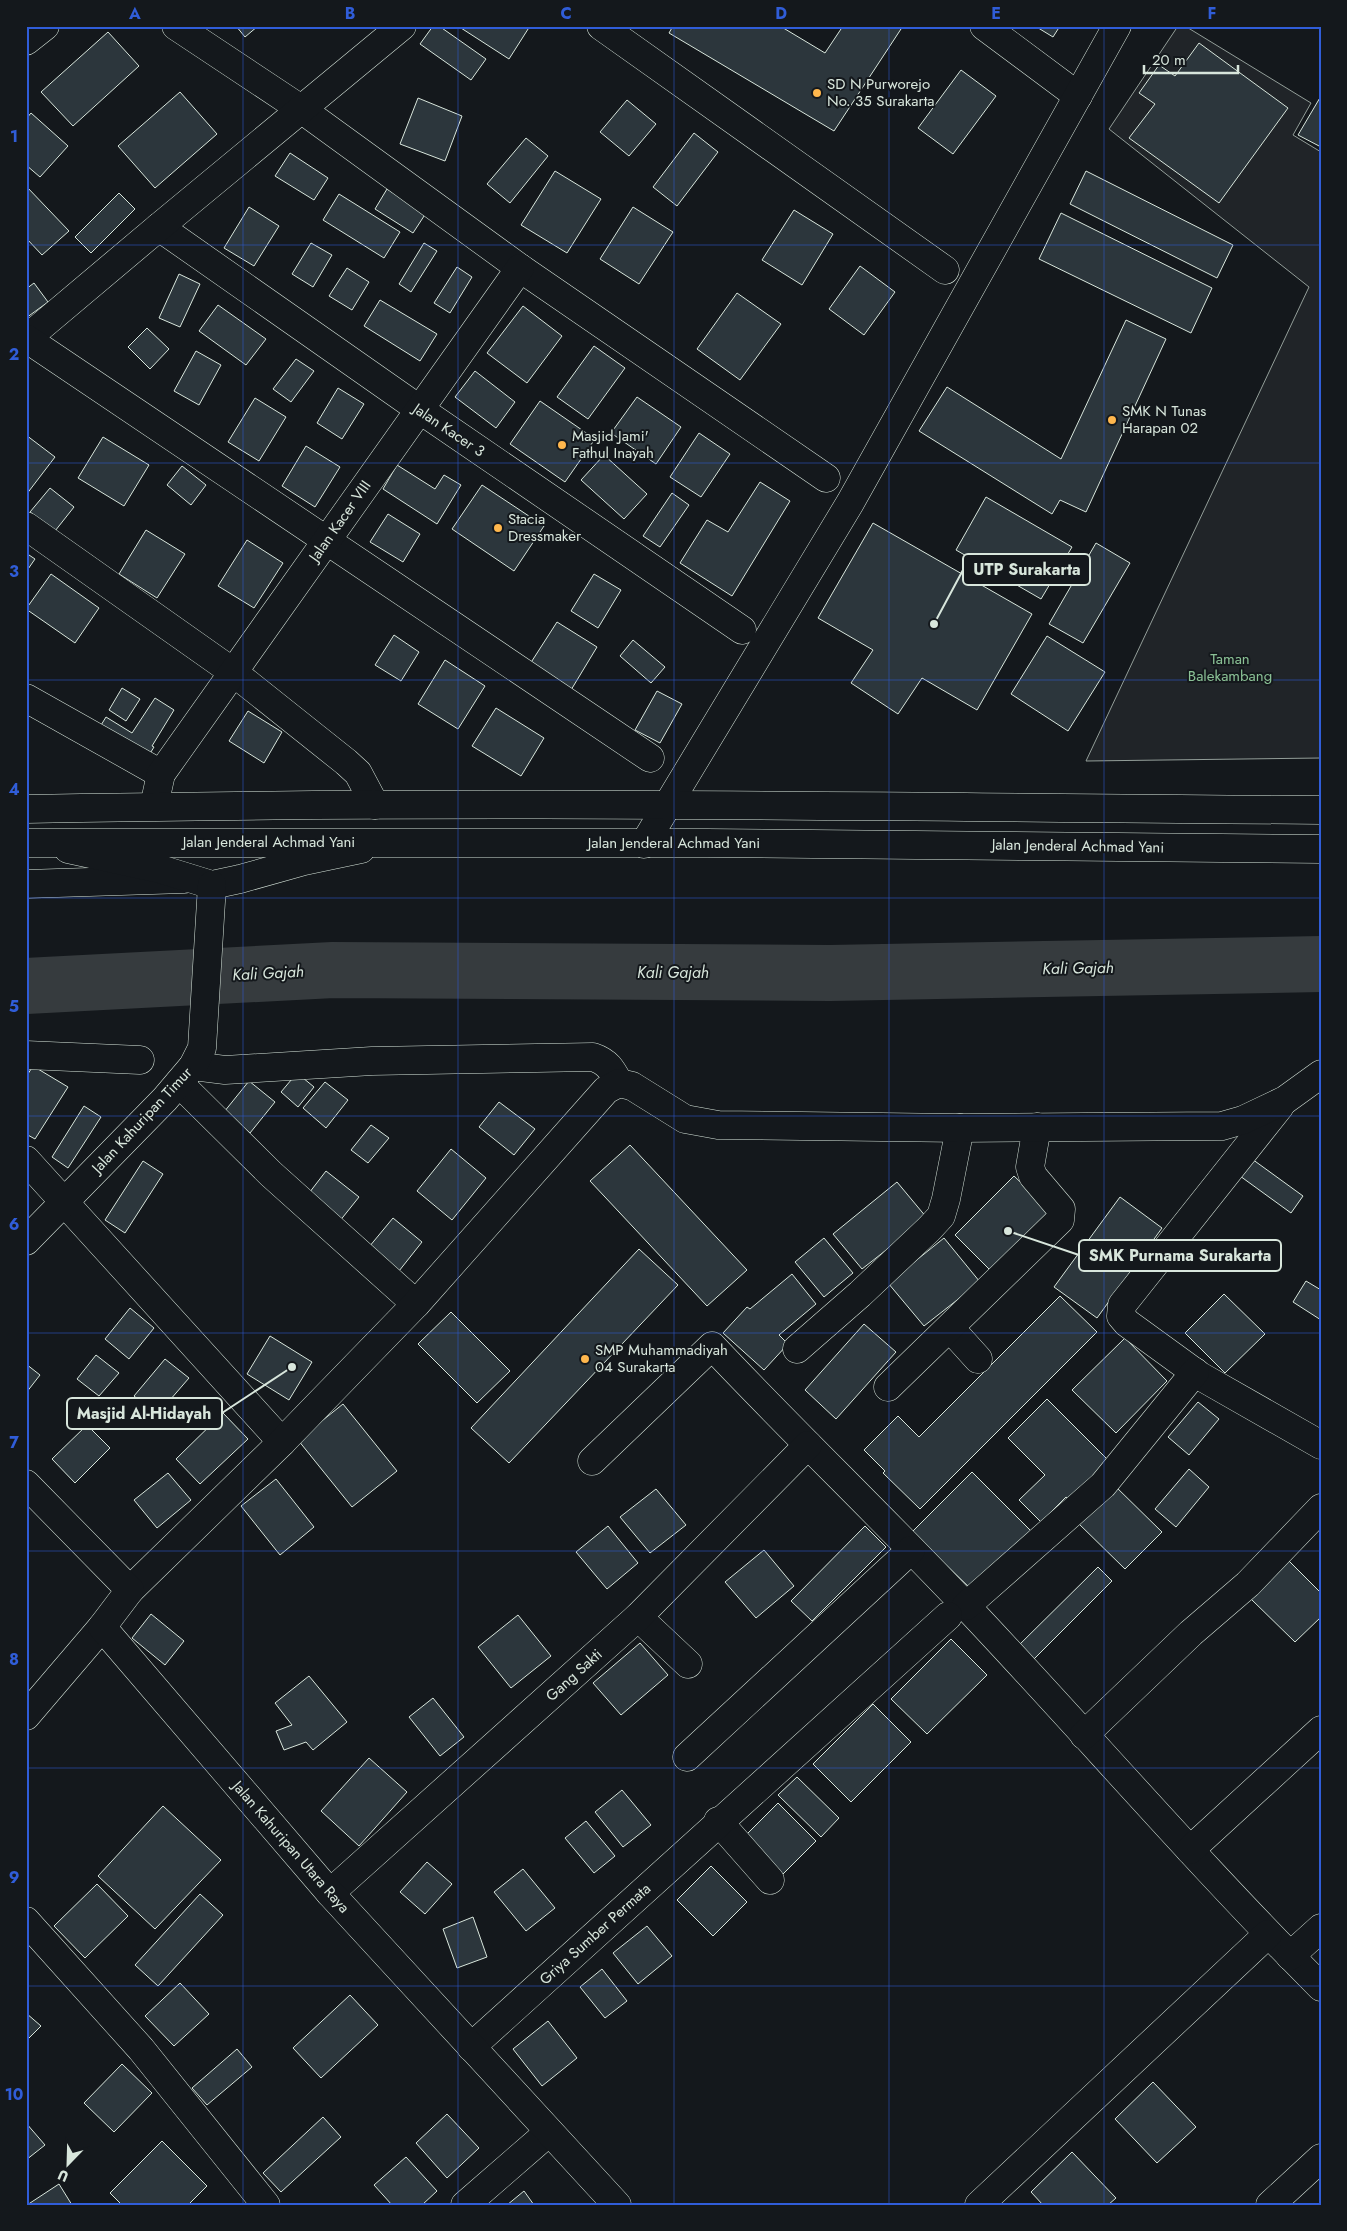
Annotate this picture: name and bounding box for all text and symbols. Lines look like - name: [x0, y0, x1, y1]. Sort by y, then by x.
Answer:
- text: A: [128, 2, 141, 25]
- text: B: [345, 2, 355, 25]
- text: C: [560, 2, 572, 25]
- text: D: [775, 2, 787, 25]
- text: E: [991, 2, 1001, 25]
- text: F: [1208, 2, 1216, 25]
- scale bar: [1144, 42, 1238, 74]
- text: 20 m: [1152, 49, 1186, 71]
- place label: SD N Purworejo No. 35 Surakarta: [827, 73, 934, 112]
- marker: SD N Purworejo No. 35 Surakarta: [811, 87, 823, 99]
- text: 1: [10, 125, 18, 148]
- text: 2: [9, 343, 19, 366]
- street label: Jalan Kacer 3: [407, 397, 489, 462]
- place label: SMK N Tunas Harapan 02: [1122, 400, 1206, 439]
- marker: SMK N Tunas Harapan 02: [1106, 414, 1118, 426]
- place label: Masjid Jami' Fathul Inayah: [572, 425, 654, 464]
- marker: Masjid Jami' Fathul Inayah: [556, 439, 568, 451]
- street label: Jalan Kacer VIII: [303, 476, 376, 568]
- place label: Stacia Dressmaker: [508, 508, 582, 547]
- marker: Stacia Dressmaker: [492, 522, 504, 534]
- callout: UTP Surakarta: [963, 554, 1090, 585]
- text: UTP Surakarta: [973, 558, 1081, 581]
- text: 3: [9, 560, 19, 583]
- park label: Taman Balekambang: [1188, 648, 1272, 687]
- text: 4: [8, 778, 20, 801]
- street label: Jalan Jenderal Achmad Yani: [181, 831, 355, 853]
- street label: Jalan Jenderal Achmad Yani: [586, 832, 760, 854]
- street label: Jalan Jenderal Achmad Yani: [990, 833, 1164, 859]
- water label: Kali Gajah: [1042, 956, 1114, 980]
- water label: Kali Gajah: [232, 960, 304, 986]
- water label: Kali Gajah: [637, 961, 709, 984]
- text: 5: [9, 995, 19, 1018]
- street label: Jalan Kahuripan Timur: [86, 1061, 198, 1179]
- text: 6: [9, 1213, 19, 1236]
- callout: SMK Purnama Surakarta: [1079, 1240, 1281, 1271]
- text: SMK Purnama Surakarta: [1089, 1244, 1271, 1267]
- place label: SMP Muhammadiyah 04 Surakarta: [595, 1339, 728, 1378]
- marker: SMP Muhammadiyah 04 Surakarta: [579, 1353, 591, 1365]
- callout: Masjid Al-Hidayah: [67, 1398, 222, 1429]
- text: Masjid Al-Hidayah: [77, 1402, 211, 1425]
- text: 7: [9, 1431, 19, 1454]
- street label: Gang Sakti: [541, 1644, 607, 1706]
- text: 8: [9, 1648, 19, 1671]
- street label: Jalan Kahuripan Utara Raya: [226, 1775, 355, 1918]
- text: 9: [9, 1866, 19, 1889]
- street label: Griya Sumber Permata: [534, 1878, 656, 1990]
- text: 10: [5, 2083, 23, 2106]
- north arrow: [42, 2138, 92, 2188]
- text: U: [54, 2165, 71, 2187]

